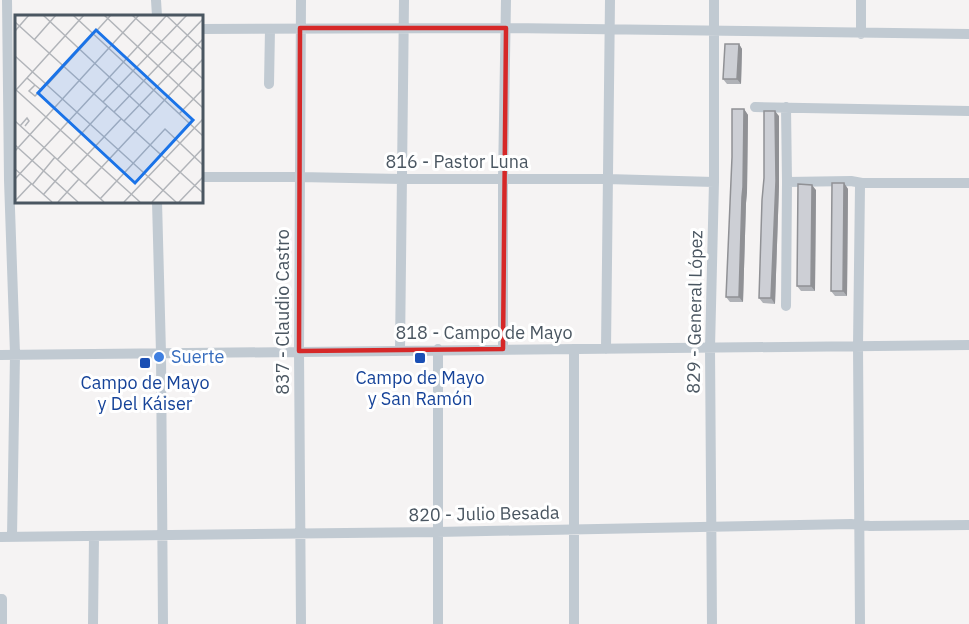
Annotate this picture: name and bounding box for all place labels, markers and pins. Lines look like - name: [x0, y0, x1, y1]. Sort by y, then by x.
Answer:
- place label: Suerte: [171, 345, 224, 368]
- marker: Suerte: [152, 350, 166, 364]
- marker: Campo de Mayo y San Ramón: [413, 351, 427, 365]
- marker: Campo de Mayo y Del Káiser: [138, 356, 152, 370]
- place label: Campo de Mayo y San Ramón: [356, 366, 484, 410]
- place label: Campo de Mayo y Del Káiser: [81, 371, 209, 415]

